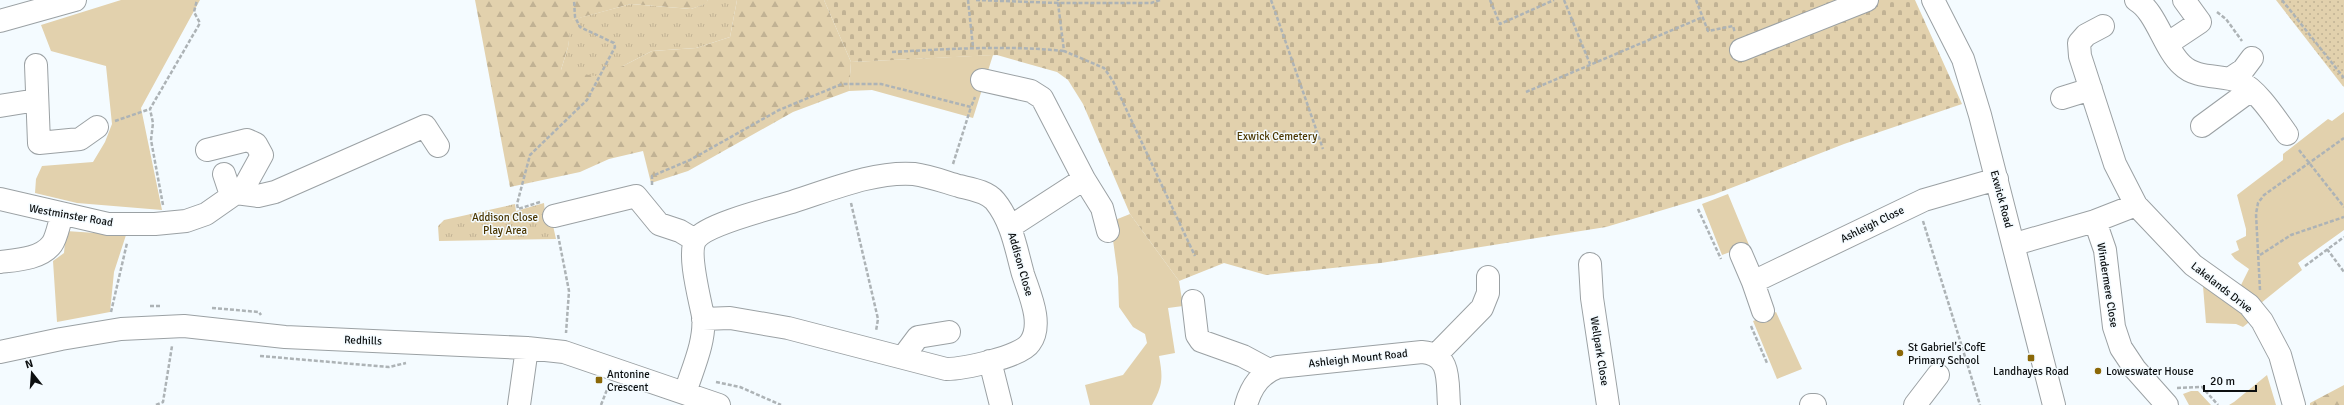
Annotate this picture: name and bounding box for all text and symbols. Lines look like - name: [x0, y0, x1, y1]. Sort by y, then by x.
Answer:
- park label: Exwick Cemetery: [1237, 130, 1318, 143]
- street label: Exwick Road: [1988, 169, 2015, 230]
- street label: Westminster Road: [28, 202, 114, 229]
- street label: Ashleigh Close: [1838, 203, 1906, 245]
- park label: Addison Close Play Area: [472, 211, 538, 237]
- street label: Addison Close: [1005, 231, 1036, 298]
- street label: Windermere Close: [2094, 242, 2121, 328]
- street label: Lakelands Drive: [2188, 259, 2255, 315]
- street label: Wellpark Close: [1588, 316, 1611, 387]
- street label: Redhills: [344, 333, 382, 348]
- place label: St Gabriel's CofE Primary School: [1908, 341, 1986, 367]
- street label: Ashleigh Mount Road: [1308, 347, 1409, 370]
- marker: St Gabriel's CofE Primary School: [1895, 348, 1905, 358]
- north arrow: [12, 353, 52, 393]
- marker: Landhayes Road: [2026, 353, 2036, 363]
- text: N: [24, 357, 35, 371]
- place label: Landhayes Road: [1993, 365, 2069, 378]
- place label: Loweswater House: [2106, 365, 2194, 378]
- marker: Loweswater House: [2093, 366, 2103, 376]
- scale bar: [2204, 367, 2256, 393]
- place label: Antonine Crescent: [607, 368, 650, 394]
- text: 20 m: [2210, 374, 2235, 389]
- marker: Antonine Crescent: [594, 375, 604, 385]

